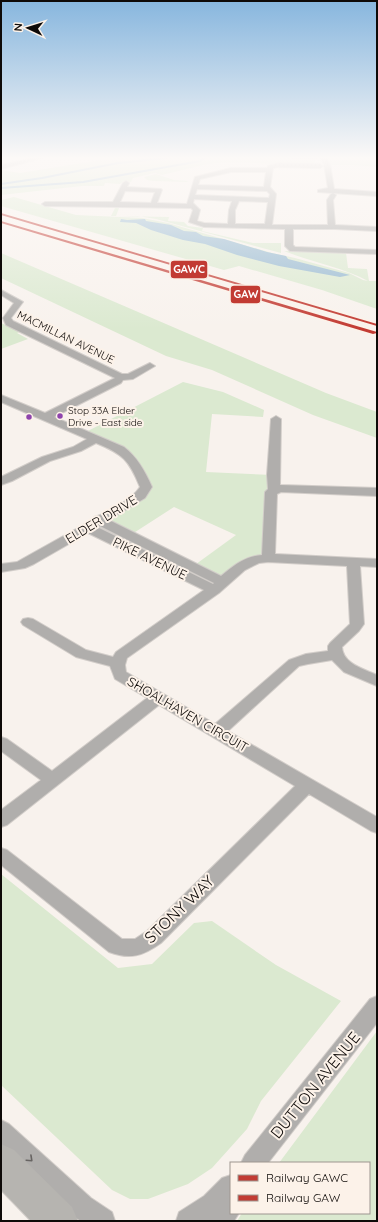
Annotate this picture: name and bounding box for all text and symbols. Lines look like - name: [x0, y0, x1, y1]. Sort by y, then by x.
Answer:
- north arrow: [8, 8, 48, 48]
- text: N: [11, 23, 25, 32]
- line badge: GAWC: [170, 260, 208, 279]
- text: GAWC: [173, 262, 205, 276]
- line badge: GAW: [230, 285, 261, 304]
- text: GAW: [234, 287, 259, 301]
- street label: MACMILLAN AVENUE: [15, 307, 117, 367]
- place label: Stop 33A Elder Drive - East side: [68, 404, 143, 429]
- marker: Stop 33A Elder Drive - East side: [55, 411, 65, 421]
- unlabelled marker: [24, 412, 34, 422]
- street label: ELDER DRIVE: [62, 491, 140, 547]
- street label: PIKE AVENUE: [111, 533, 189, 583]
- street label: SHOALHAVEN CIRCUIT: [125, 673, 251, 755]
- street label: STONY WAY: [140, 871, 218, 947]
- street label: DUTTON AVENUE: [266, 1028, 364, 1142]
- one-way arrow: [25, 1154, 33, 1161]
- legend: [230, 1162, 370, 1214]
- text: Railway GAWC: [266, 1170, 348, 1185]
- text: Railway GAW: [266, 1190, 341, 1205]

